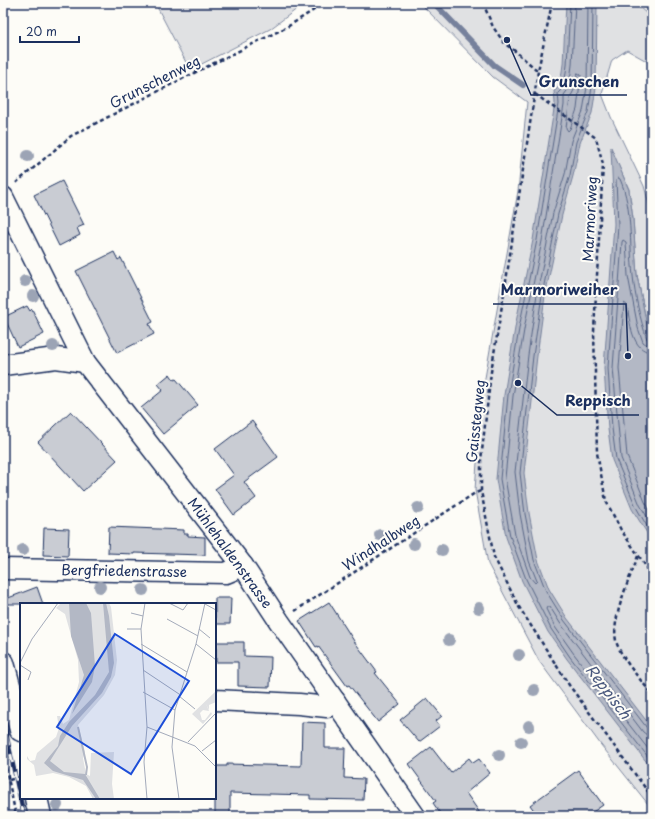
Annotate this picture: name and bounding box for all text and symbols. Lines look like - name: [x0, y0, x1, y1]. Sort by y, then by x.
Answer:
- scale bar: [20, 18, 79, 44]
- text: 20 m: [26, 22, 57, 40]
- street label: Grunschenweg: [106, 50, 204, 113]
- callout: Grunschen: [531, 68, 627, 95]
- text: Grunschen: [539, 69, 619, 92]
- street label: Marmoriweg: [577, 176, 602, 262]
- callout: Marmoriweiher: [493, 277, 626, 304]
- text: Marmoriweiher: [500, 277, 618, 300]
- street label: Gaisstegweg: [461, 378, 490, 464]
- callout: Reppisch: [557, 388, 639, 415]
- text: Reppisch: [565, 388, 631, 411]
- street label: Mühlehaldenstrasse: [183, 493, 278, 612]
- street label: Windhalbweg: [338, 510, 424, 576]
- street label: Bergfriedenstrasse: [61, 559, 187, 582]
- inset map: [20, 603, 216, 799]
- water label: Reppisch: [581, 659, 638, 723]

